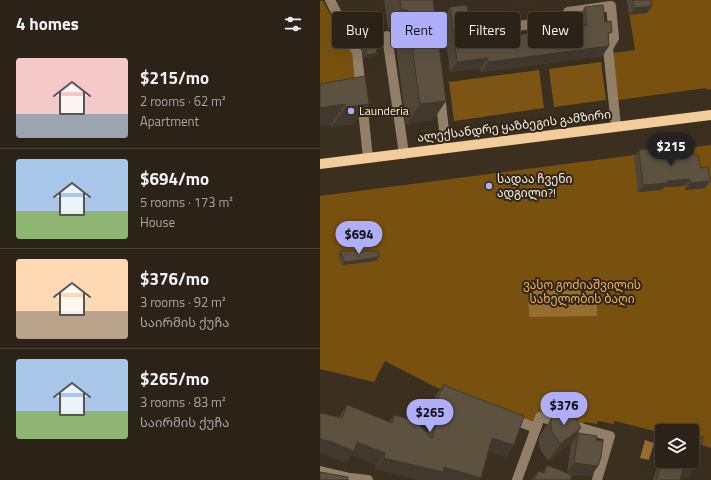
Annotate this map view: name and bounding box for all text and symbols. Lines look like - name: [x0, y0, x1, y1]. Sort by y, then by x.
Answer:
- text: 4 homes: [16, 11, 79, 37]
- chip: Buy: [332, 12, 383, 48]
- chip: Rent: [391, 12, 447, 48]
- chip: Filters: [455, 12, 520, 48]
- chip: New: [528, 12, 583, 48]
- icon: filters: [282, 13, 304, 35]
- text: $215/mo: [140, 65, 209, 91]
- icon: home: [48, 74, 96, 122]
- text: 2 rooms · 62 m²: [140, 91, 226, 111]
- place label: Launderia: [359, 101, 409, 120]
- street label: ალექსანდრე ყაზბეგის გამზირი: [416, 104, 612, 147]
- marker: Launderia: [346, 106, 356, 116]
- text: Apartment: [140, 111, 199, 131]
- pin: $215: [647, 133, 695, 167]
- text: $215: [656, 136, 686, 156]
- text: $694/mo: [140, 166, 209, 192]
- place label: სადაა ჩვენი ადგილი?!: [497, 169, 573, 202]
- icon: home: [48, 175, 96, 223]
- marker: სადაა ჩვენი ადგილი?!: [484, 181, 494, 191]
- text: 5 rooms · 173 m²: [140, 192, 233, 212]
- text: House: [140, 212, 175, 232]
- pin: $694: [335, 221, 383, 255]
- text: $694: [344, 224, 374, 244]
- text: $376/mo: [140, 266, 209, 292]
- icon: home: [48, 275, 96, 323]
- park label: ვასო გოძიაშვილის სახელობის ბაღი: [523, 275, 641, 308]
- text: 3 rooms · 92 m²: [140, 292, 226, 312]
- text: საირმის ქუჩა: [140, 312, 229, 332]
- text: $265/mo: [140, 366, 209, 392]
- icon: home: [48, 375, 96, 423]
- text: 3 rooms · 83 m²: [140, 392, 226, 412]
- pin: $376: [540, 392, 588, 426]
- text: $376: [549, 395, 579, 415]
- pin: $265: [406, 399, 454, 433]
- text: $265: [415, 402, 445, 422]
- text: საირმის ქუჩა: [140, 412, 229, 432]
- map controls: [655, 424, 699, 468]
- button: layers: [655, 424, 699, 468]

